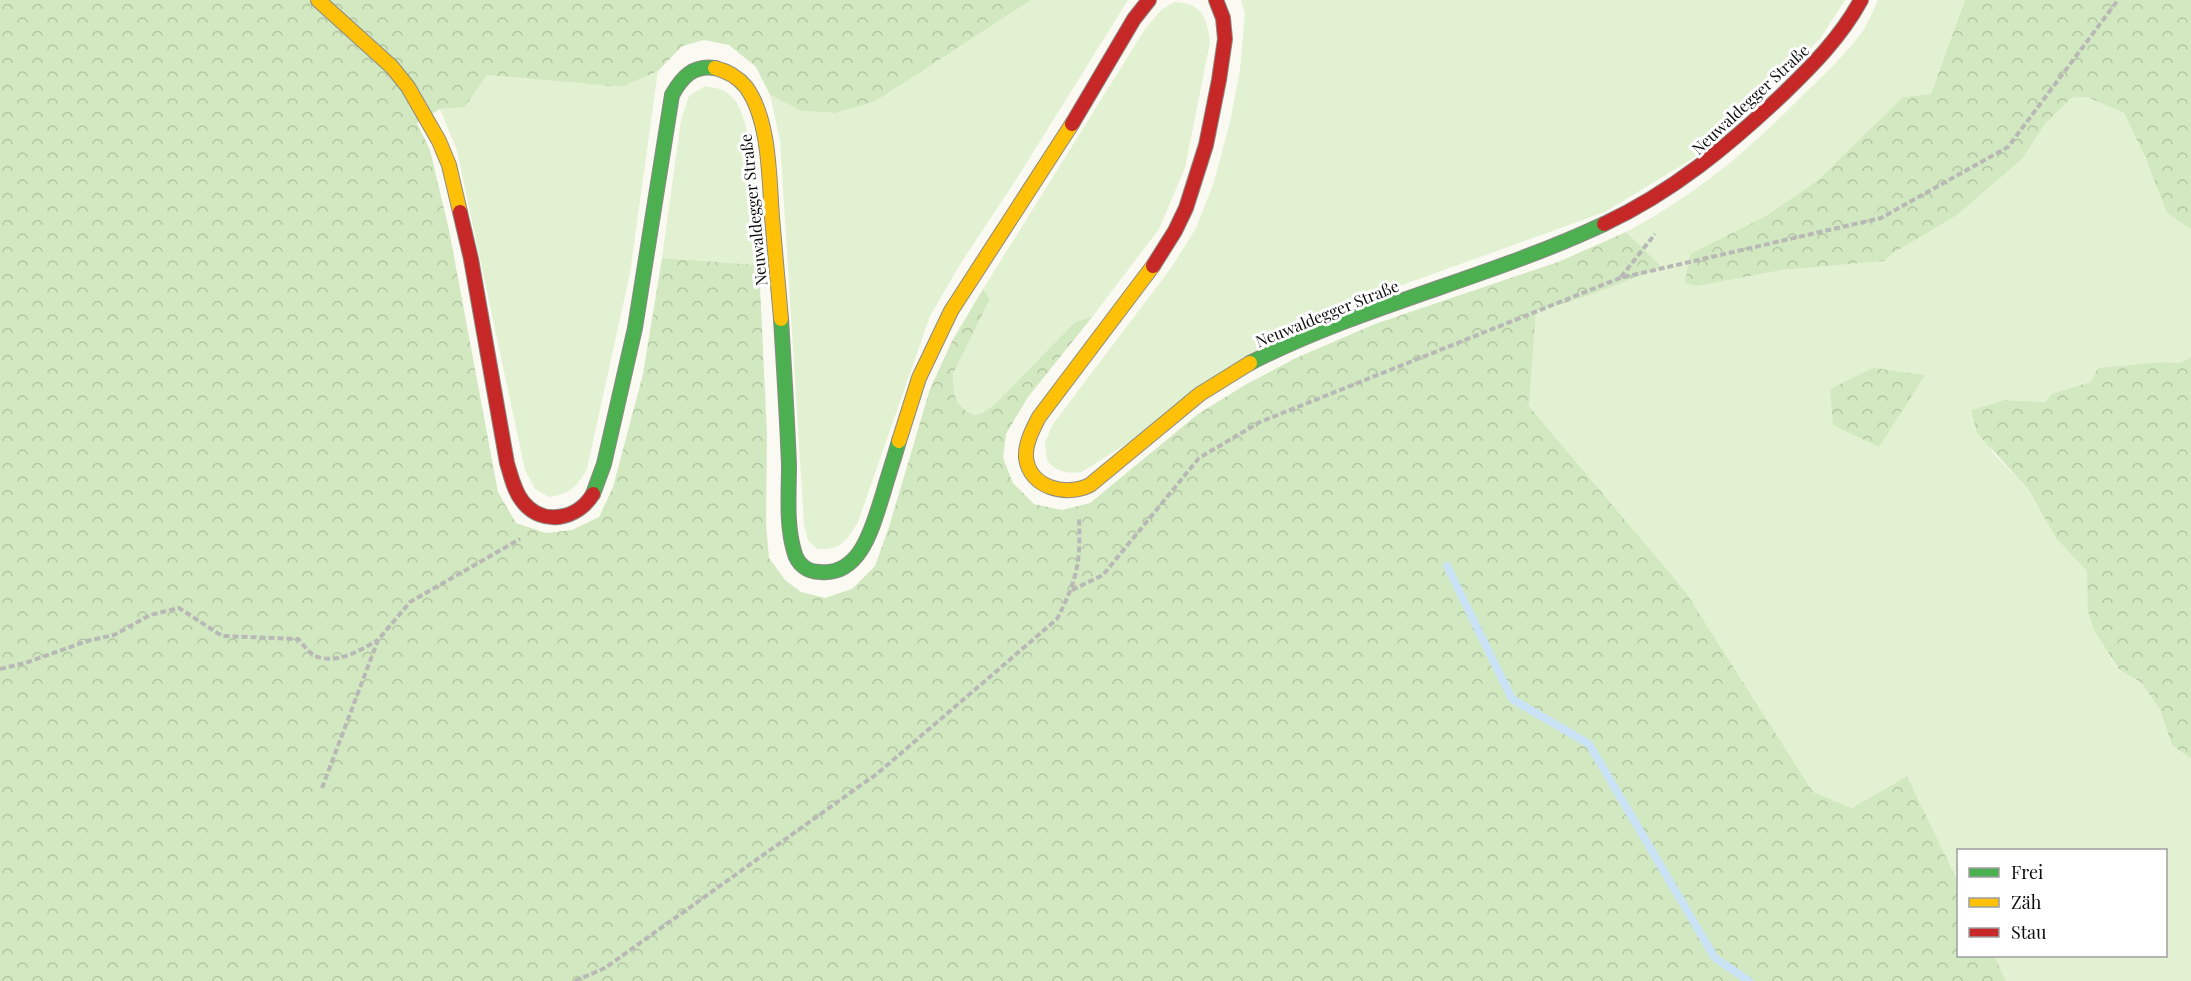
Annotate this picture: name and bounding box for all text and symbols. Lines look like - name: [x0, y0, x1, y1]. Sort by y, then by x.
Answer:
- street label: Neuwaldegger Straße: [1687, 39, 1813, 159]
- street label: Neuwaldegger Straße: [735, 133, 771, 287]
- street label: Neuwaldegger Straße: [1252, 275, 1402, 351]
- legend: [1957, 849, 2167, 957]
- text: Frei: [2011, 860, 2043, 884]
- text: Zäh: [2011, 890, 2042, 914]
- text: Stau: [2011, 920, 2047, 944]

